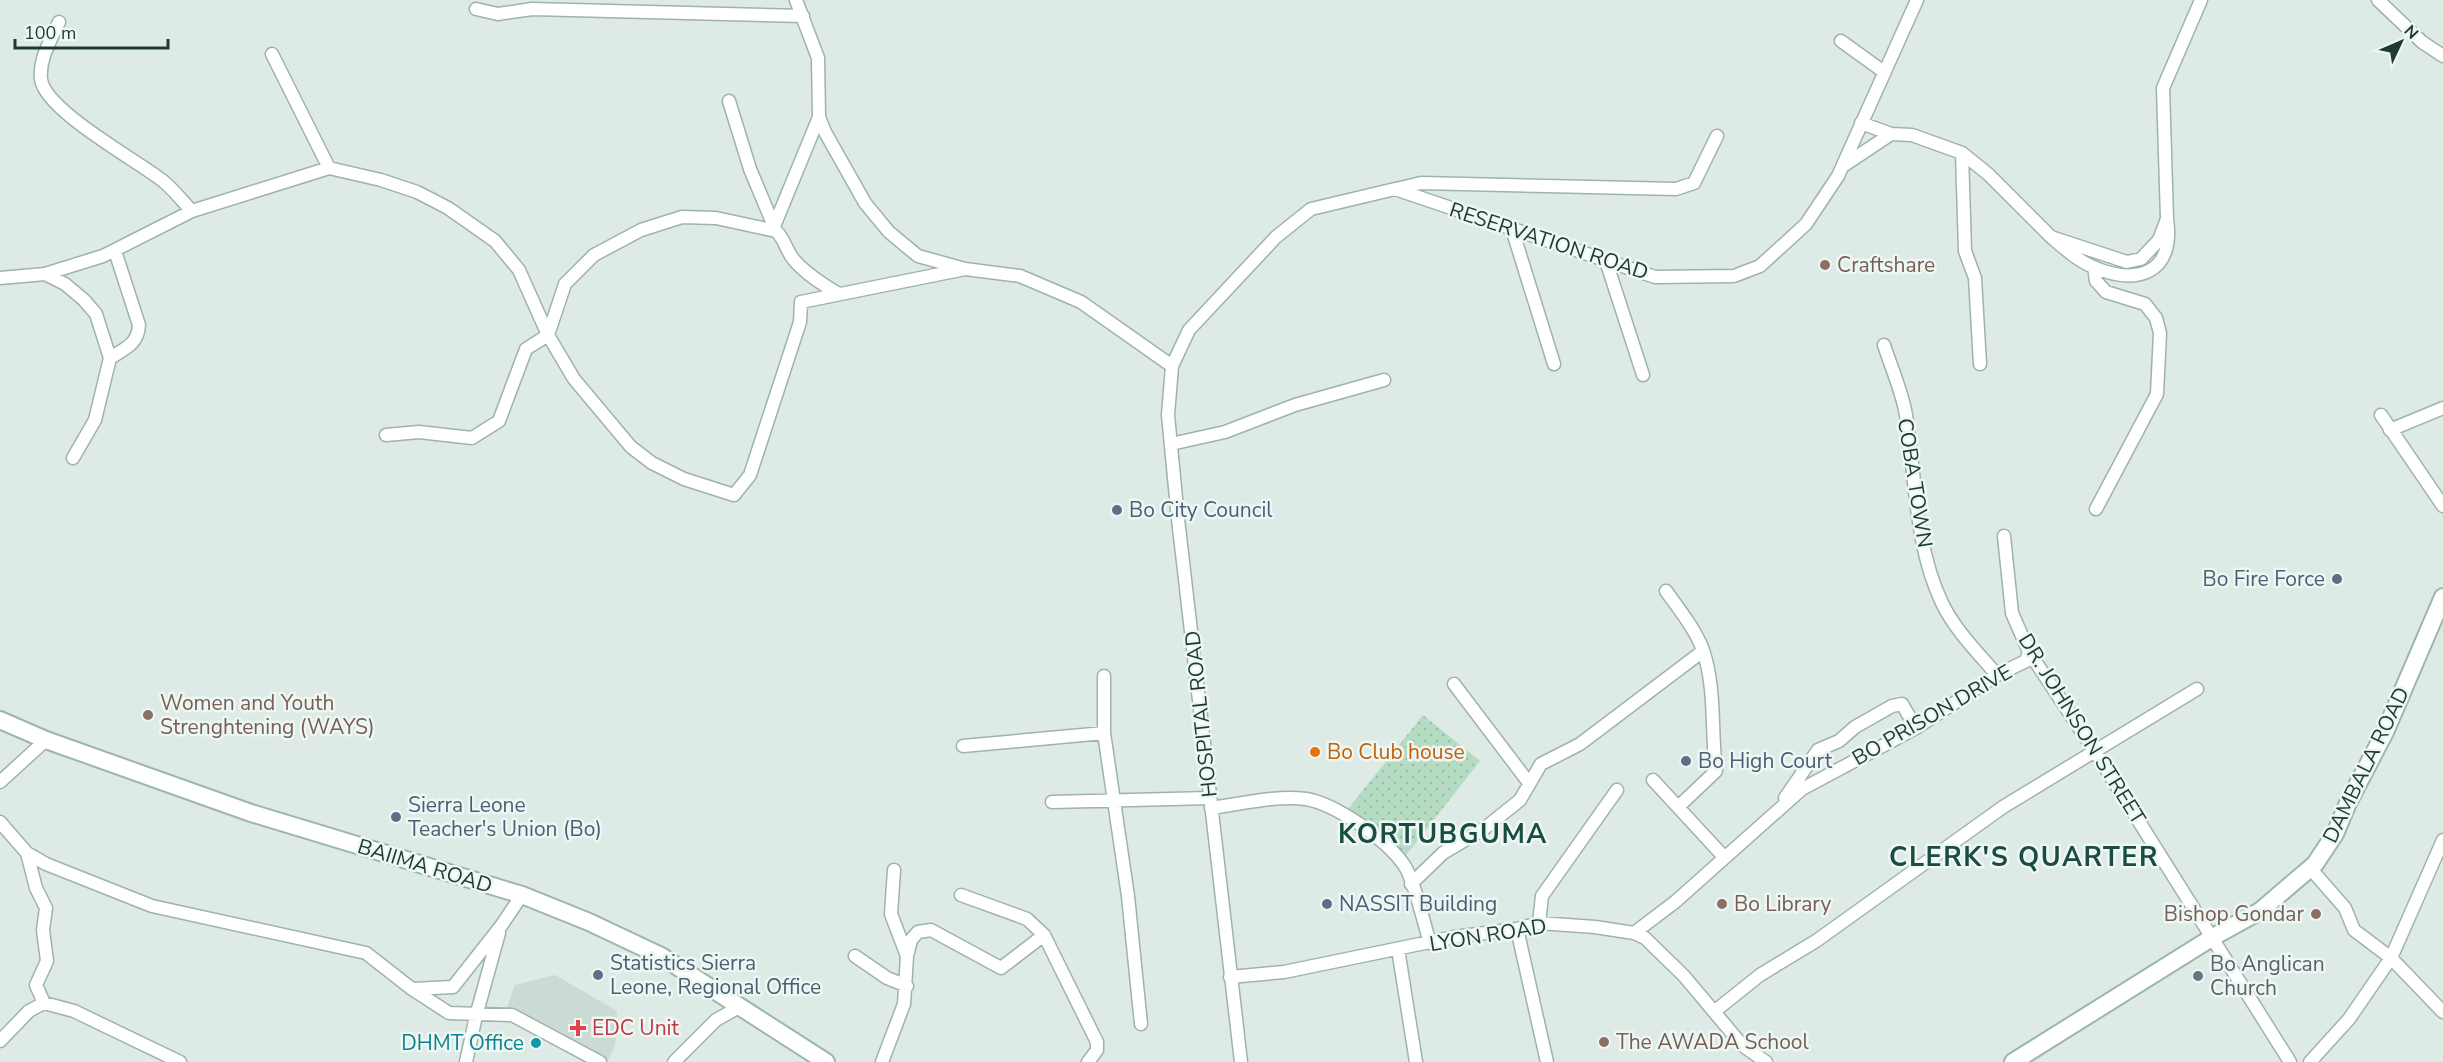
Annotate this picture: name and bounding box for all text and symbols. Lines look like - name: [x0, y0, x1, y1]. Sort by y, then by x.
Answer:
- scale bar: [15, 12, 168, 50]
- north arrow: [2371, 12, 2431, 72]
- text: N: [2399, 20, 2423, 44]
- text: 100 m: [24, 21, 76, 45]
- street label: RESERVATION ROAD: [1446, 196, 1652, 286]
- place label: Craftshare: [1837, 251, 1935, 279]
- marker: Craftshare: [1818, 258, 1832, 272]
- street label: COBA TOWN: [1891, 416, 1939, 550]
- place label: Bo City Council: [1129, 496, 1273, 524]
- marker: Bo City Council: [1110, 503, 1124, 517]
- place label: Bo Fire Force: [2203, 565, 2325, 593]
- marker: Bo Fire Force: [2330, 572, 2344, 586]
- street label: DR. JOHNSON STREET: [2012, 628, 2152, 830]
- street label: HOSPITAL ROAD: [1178, 629, 1224, 799]
- street label: BO PRISON DRIVE: [1847, 658, 2017, 772]
- street label: DAMBALA ROAD: [2316, 682, 2416, 848]
- place label: Women and Youth Strenghtening (WAYS): [160, 689, 375, 741]
- marker: Women and Youth Strenghtening (WAYS): [141, 708, 155, 722]
- place label: Bo Club house: [1327, 738, 1465, 766]
- marker: Bo Club house: [1308, 745, 1322, 759]
- place label: Bo High Court: [1698, 747, 1833, 775]
- marker: Bo High Court: [1679, 754, 1693, 768]
- place label: Sierra Leone Teacher's Union (Bo): [408, 791, 602, 843]
- marker: Sierra Leone Teacher's Union (Bo): [389, 810, 403, 824]
- district label: KORTUBGUMA: [1338, 816, 1548, 853]
- street label: BAIIMA ROAD: [354, 832, 496, 900]
- district label: CLERK'S QUARTER: [1889, 839, 2159, 876]
- place label: NASSIT Building: [1339, 890, 1497, 918]
- place label: Bo Library: [1734, 890, 1831, 918]
- marker: NASSIT Building: [1320, 897, 1334, 911]
- marker: Bo Library: [1715, 897, 1729, 911]
- place label: Bishop Gondar: [2164, 900, 2304, 928]
- marker: Bishop Gondar: [2309, 907, 2323, 921]
- street label: LYON ROAD: [1427, 912, 1549, 958]
- place label: Statistics Sierra Leone, Regional Office: [610, 949, 821, 1001]
- place label: Bo Anglican Church: [2210, 950, 2325, 1002]
- marker: Statistics Sierra Leone, Regional Office: [591, 968, 605, 982]
- marker: Bo Anglican Church: [2191, 969, 2205, 983]
- place label: EDC Unit: [592, 1014, 679, 1042]
- marker: EDC Unit: [569, 1019, 587, 1037]
- place label: The AWADA School: [1616, 1028, 1810, 1056]
- place label: DHMT Office: [401, 1029, 524, 1057]
- marker: The AWADA School: [1597, 1035, 1611, 1049]
- marker: DHMT Office: [529, 1036, 543, 1050]

